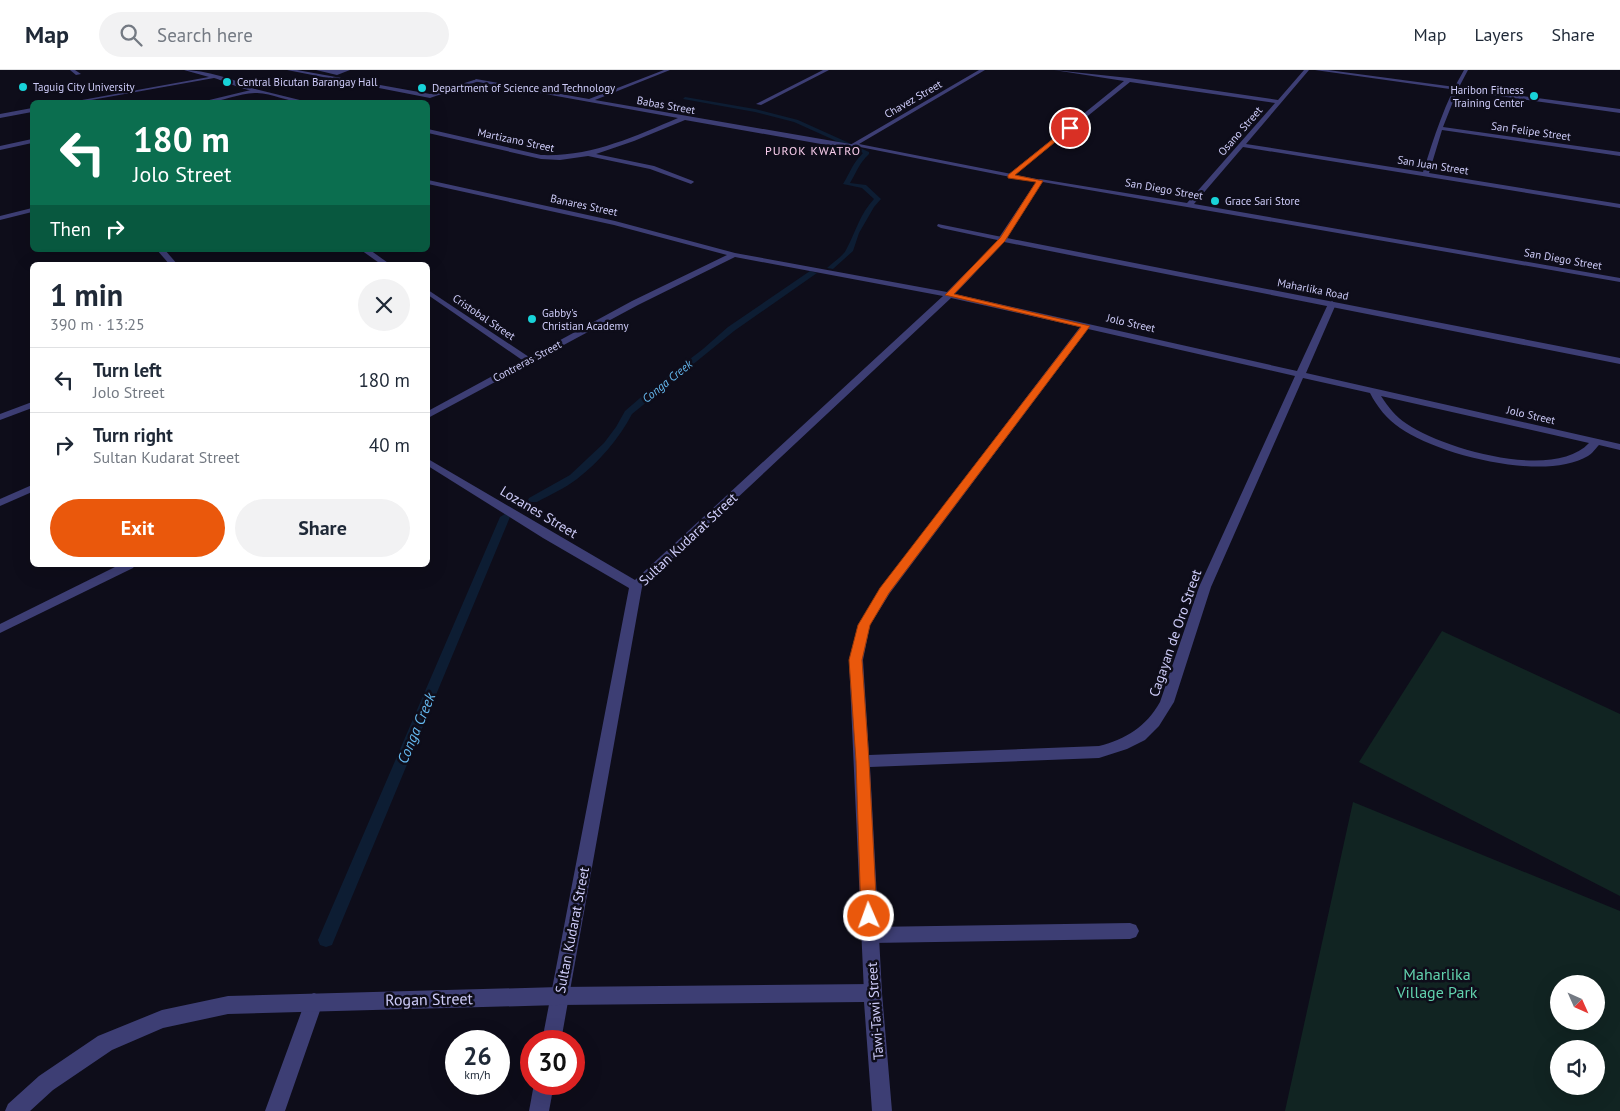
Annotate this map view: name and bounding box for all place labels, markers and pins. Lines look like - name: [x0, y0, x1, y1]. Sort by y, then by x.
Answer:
- place label: Central Bicutan Barangay Hall: [237, 75, 378, 89]
- marker: Central Bicutan Barangay Hall: [221, 76, 233, 88]
- place label: Taguig City University: [33, 80, 136, 94]
- marker: Taguig City University: [17, 81, 29, 93]
- place label: Department of Science and Technology: [432, 81, 616, 95]
- marker: Department of Science and Technology: [416, 82, 428, 94]
- place label: Haribon Fitness Training Center: [1450, 83, 1524, 110]
- marker: Haribon Fitness Training Center: [1528, 90, 1540, 102]
- pin: [1049, 107, 1091, 149]
- place label: Grace Sari Store: [1225, 194, 1300, 208]
- marker: Grace Sari Store: [1209, 195, 1221, 207]
- place label: Gabby's Christian Academy: [542, 306, 629, 333]
- marker: Gabby's Christian Academy: [526, 313, 538, 325]

